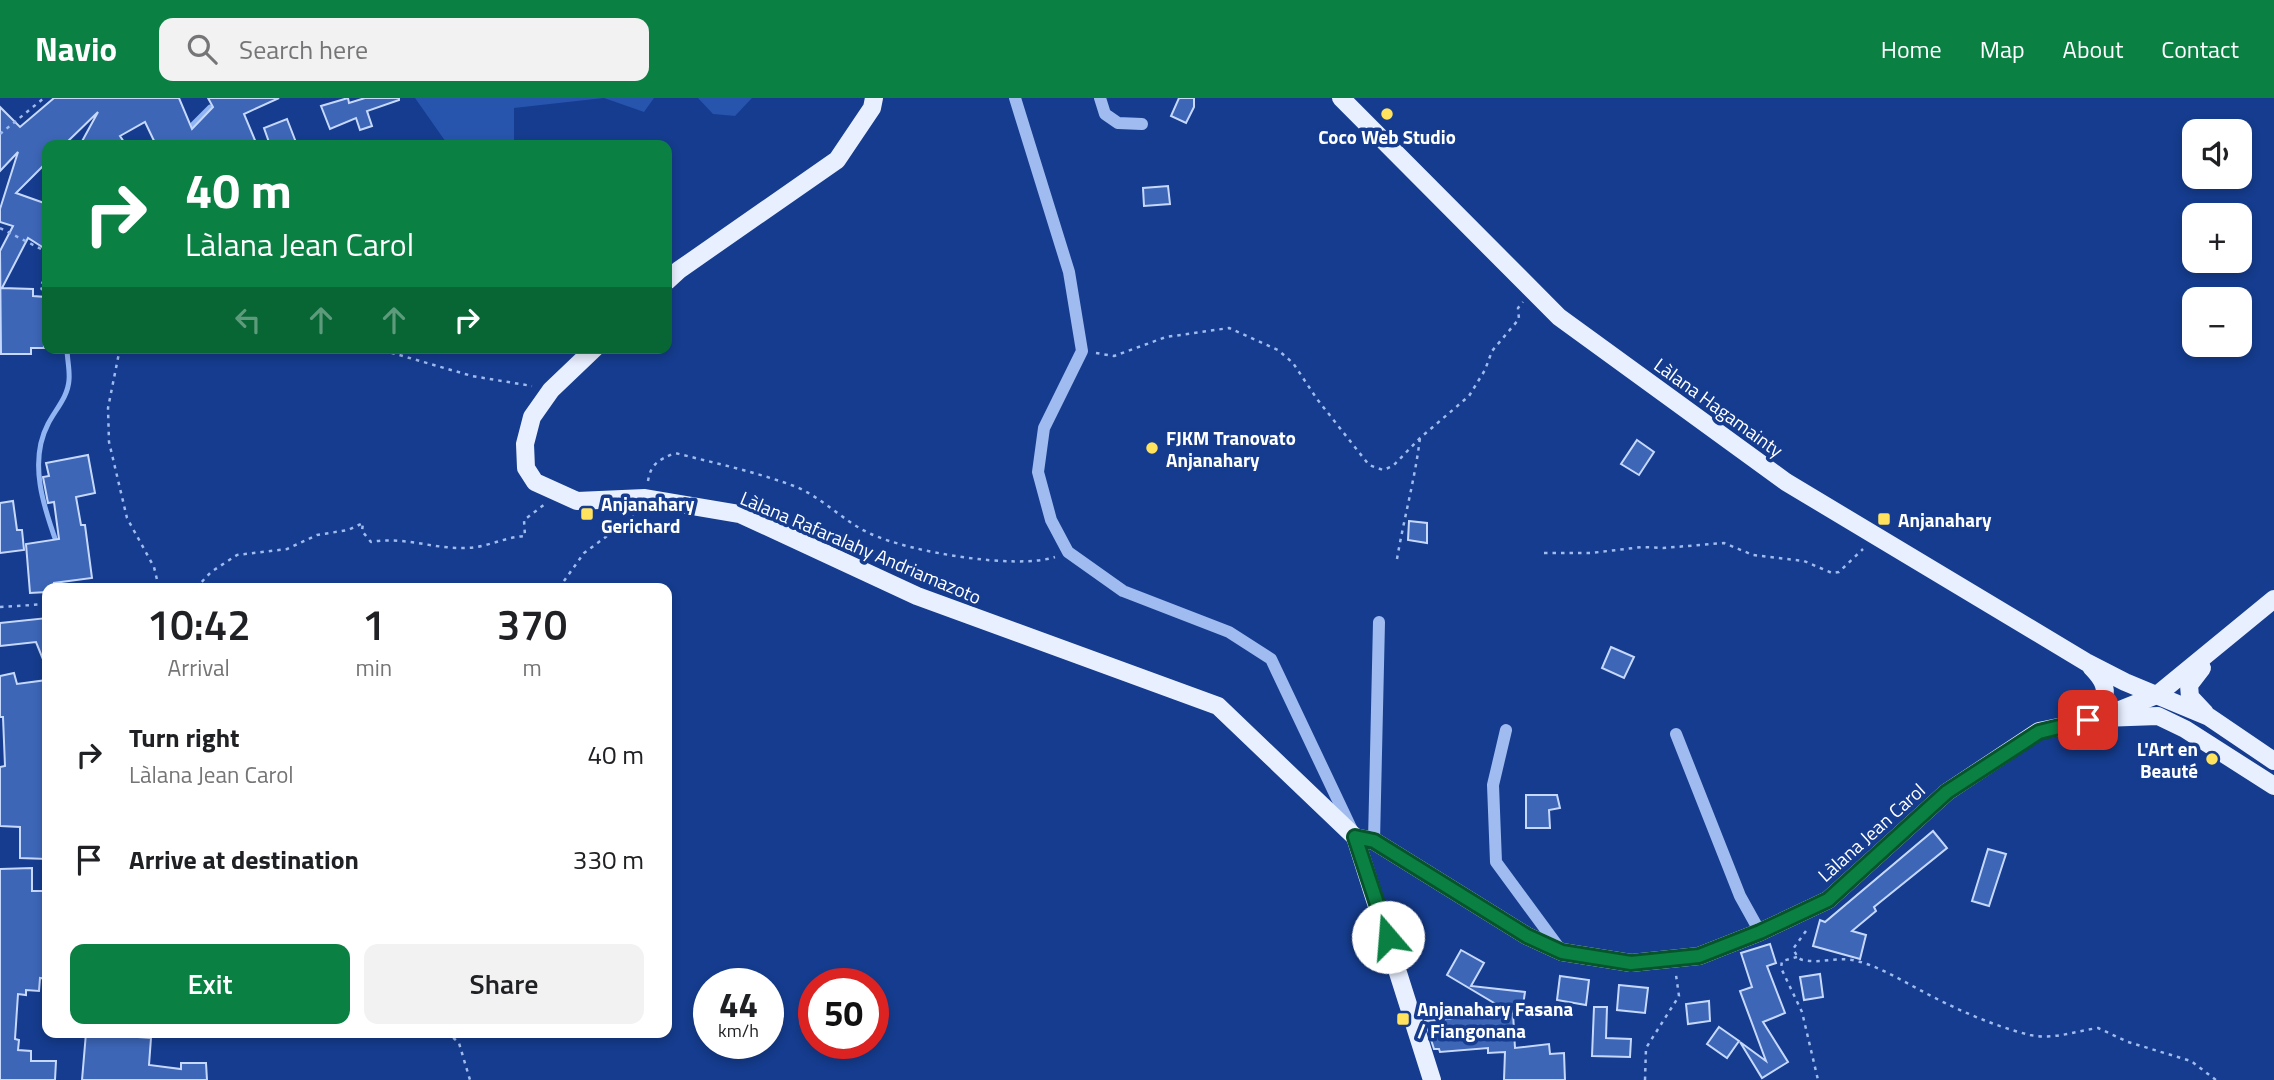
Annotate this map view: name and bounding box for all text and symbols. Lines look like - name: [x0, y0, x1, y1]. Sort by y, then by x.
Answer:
- search box: [159, 18, 649, 81]
- text: Navio: [35, 24, 117, 74]
- icon: search: [183, 30, 221, 68]
- text: Search here: [239, 30, 368, 69]
- text: Home: [1881, 31, 1942, 67]
- text: Map: [1980, 31, 2025, 67]
- text: About: [2063, 31, 2123, 67]
- text: Contact: [2161, 31, 2239, 67]
- marker: Coco Web Studio: [1379, 106, 1395, 122]
- map controls: [2182, 119, 2252, 357]
- button: sound: [2182, 119, 2252, 189]
- place label: Coco Web Studio: [1318, 122, 1456, 151]
- text: 40 m: [185, 152, 292, 227]
- icon: right: [70, 168, 161, 259]
- button: +: [2182, 203, 2252, 273]
- text: Làlana Jean Carol: [185, 220, 414, 268]
- button: −: [2182, 287, 2252, 357]
- icon: left: [229, 301, 267, 339]
- icon: ahead: [302, 301, 340, 339]
- icon: ahead: [375, 301, 413, 339]
- icon: right: [448, 301, 486, 339]
- street label: Làlana Hagamainty: [1648, 350, 1790, 464]
- place label: FJKM Tranovato Anjanahary: [1166, 423, 1296, 474]
- marker: FJKM Tranovato Anjanahary: [1144, 440, 1160, 456]
- street label: Làlana Rafaralahy Andriamazoto: [736, 483, 986, 611]
- place label: Anjanahary Gerichard: [601, 489, 695, 540]
- place label: Anjanahary: [1898, 505, 1992, 534]
- marker: Anjanahary Gerichard: [579, 506, 595, 522]
- marker: Anjanahary: [1876, 511, 1892, 527]
- text: 10:42: [147, 592, 251, 656]
- text: 1: [362, 592, 386, 656]
- text: 370: [497, 592, 567, 656]
- text: Arrival: [168, 650, 230, 685]
- text: min: [355, 650, 392, 685]
- text: m: [522, 650, 542, 685]
- pin: [2058, 690, 2118, 750]
- icon: arrive: [2069, 701, 2107, 739]
- text: Turn right: [129, 718, 240, 757]
- place label: L'Art en Beauté: [2137, 734, 2198, 785]
- text: 40 m: [587, 735, 644, 774]
- icon: right: [70, 736, 108, 774]
- marker: L'Art en Beauté: [2204, 751, 2220, 767]
- text: Làlana Jean Carol: [129, 757, 294, 792]
- street label: Làlana Jean Carol: [1811, 776, 1931, 888]
- text: Arrive at destination: [129, 840, 359, 879]
- text: 330 m: [573, 840, 644, 879]
- icon: arrive: [70, 841, 108, 879]
- position arrow: [1351, 900, 1425, 974]
- button: Exit: [70, 944, 350, 1024]
- button: Share: [364, 944, 644, 1024]
- speed limit sign: 50: [798, 968, 889, 1059]
- text: 44: [719, 977, 758, 1031]
- place label: Anjanahary Fasana / Fiangonana: [1417, 994, 1573, 1045]
- marker: Anjanahary Fasana / Fiangonana: [1395, 1011, 1411, 1027]
- text: km/h: [718, 1017, 759, 1044]

